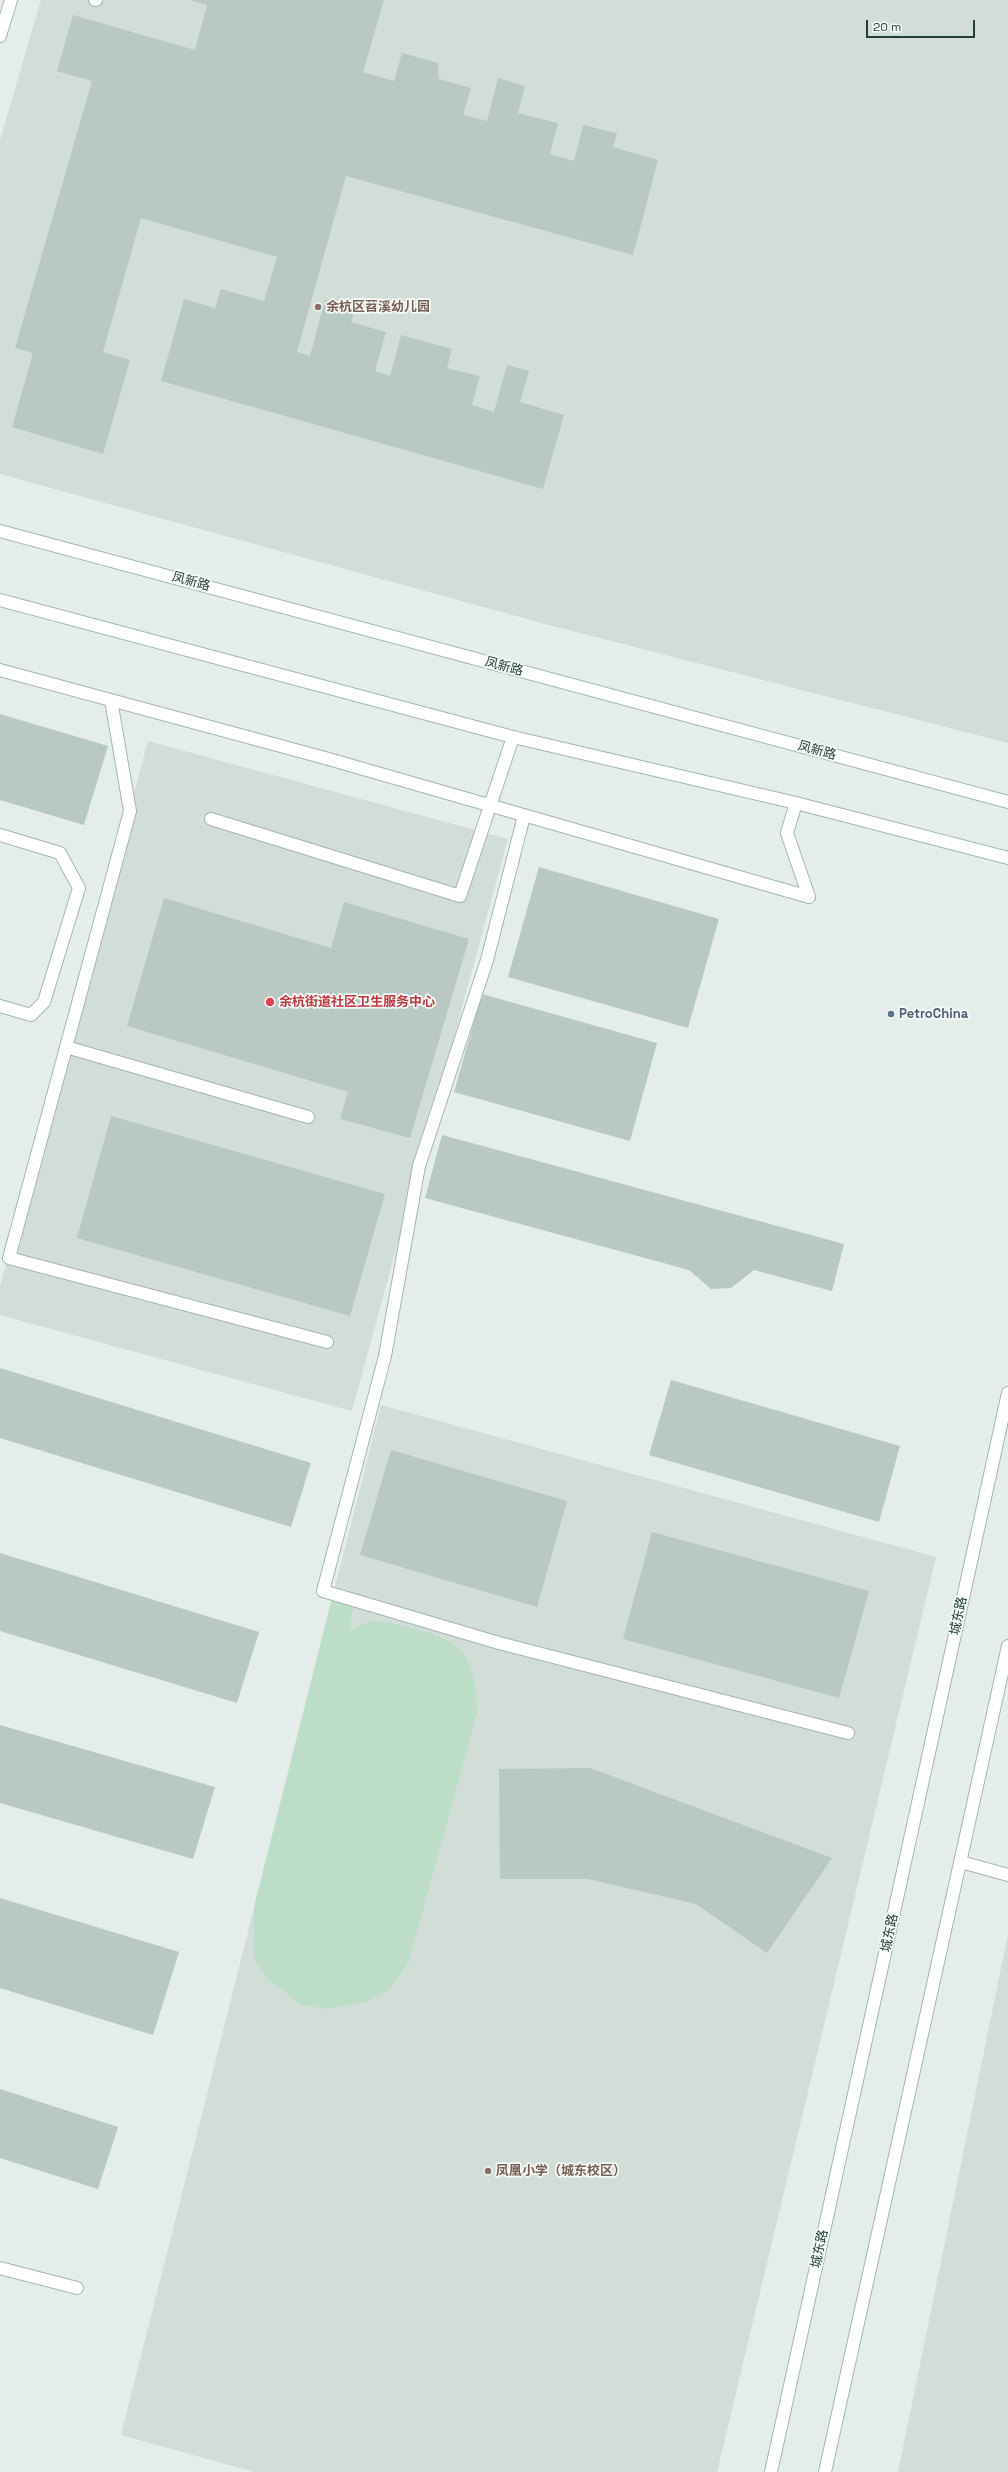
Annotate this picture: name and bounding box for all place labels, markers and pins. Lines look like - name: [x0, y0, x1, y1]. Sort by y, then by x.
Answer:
- place label: 余杭区苕溪幼儿园: [326, 299, 430, 315]
- marker: 余杭区苕溪幼儿园: [313, 302, 323, 312]
- place label: 余杭街道社区卫生服务中心: [279, 994, 435, 1010]
- marker: 余杭街道社区卫生服务中心: [264, 996, 276, 1008]
- place label: PetroChina: [899, 1006, 968, 1022]
- marker: PetroChina: [886, 1009, 896, 1019]
- place label: 凤凰小学（城东校区）: [496, 2163, 626, 2179]
- marker: 凤凰小学（城东校区）: [483, 2166, 493, 2176]

